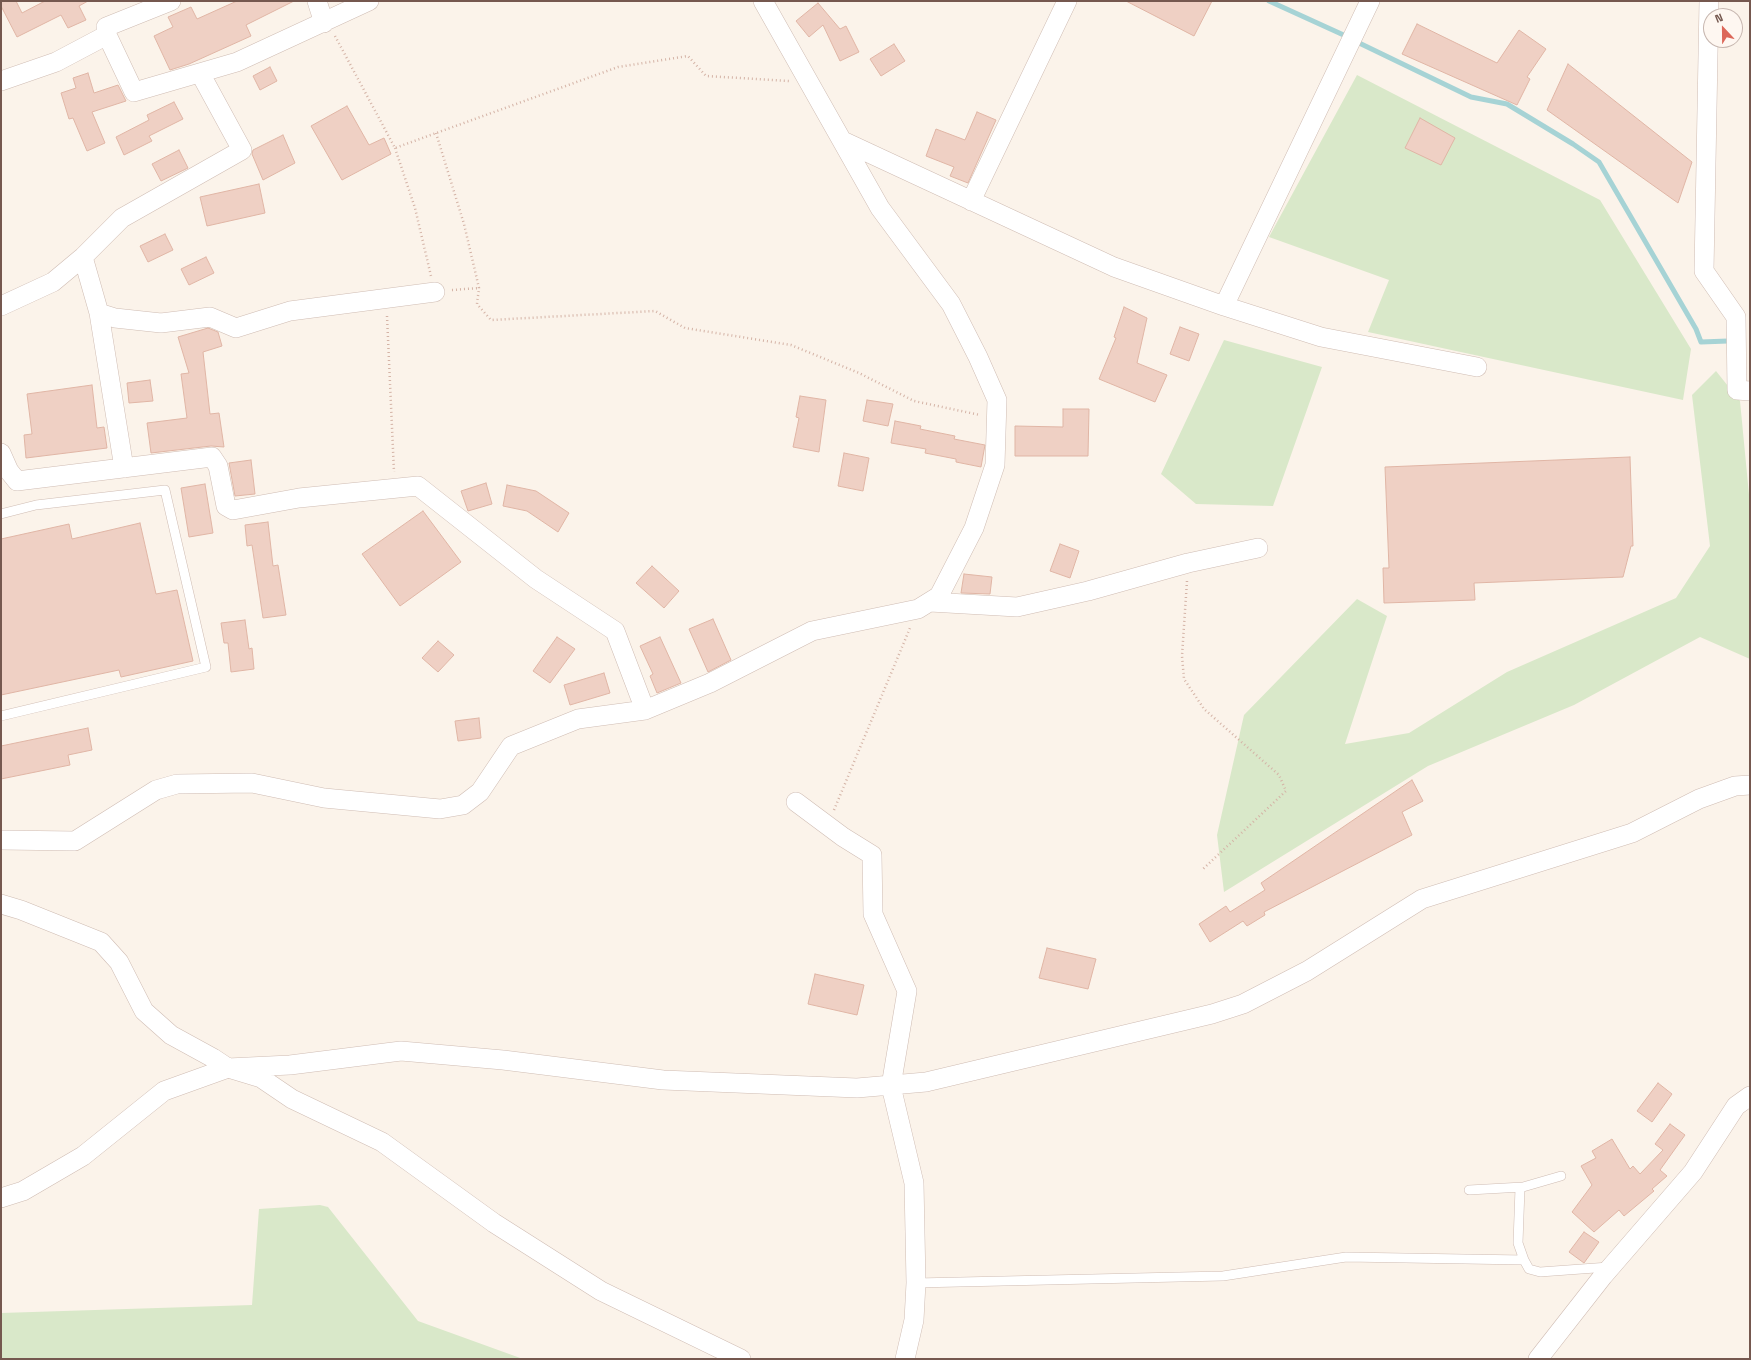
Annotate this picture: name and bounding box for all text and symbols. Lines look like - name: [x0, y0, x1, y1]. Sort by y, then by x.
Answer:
- north arrow: [1703, 8, 1743, 48]
- text: N: [1713, 10, 1725, 26]

